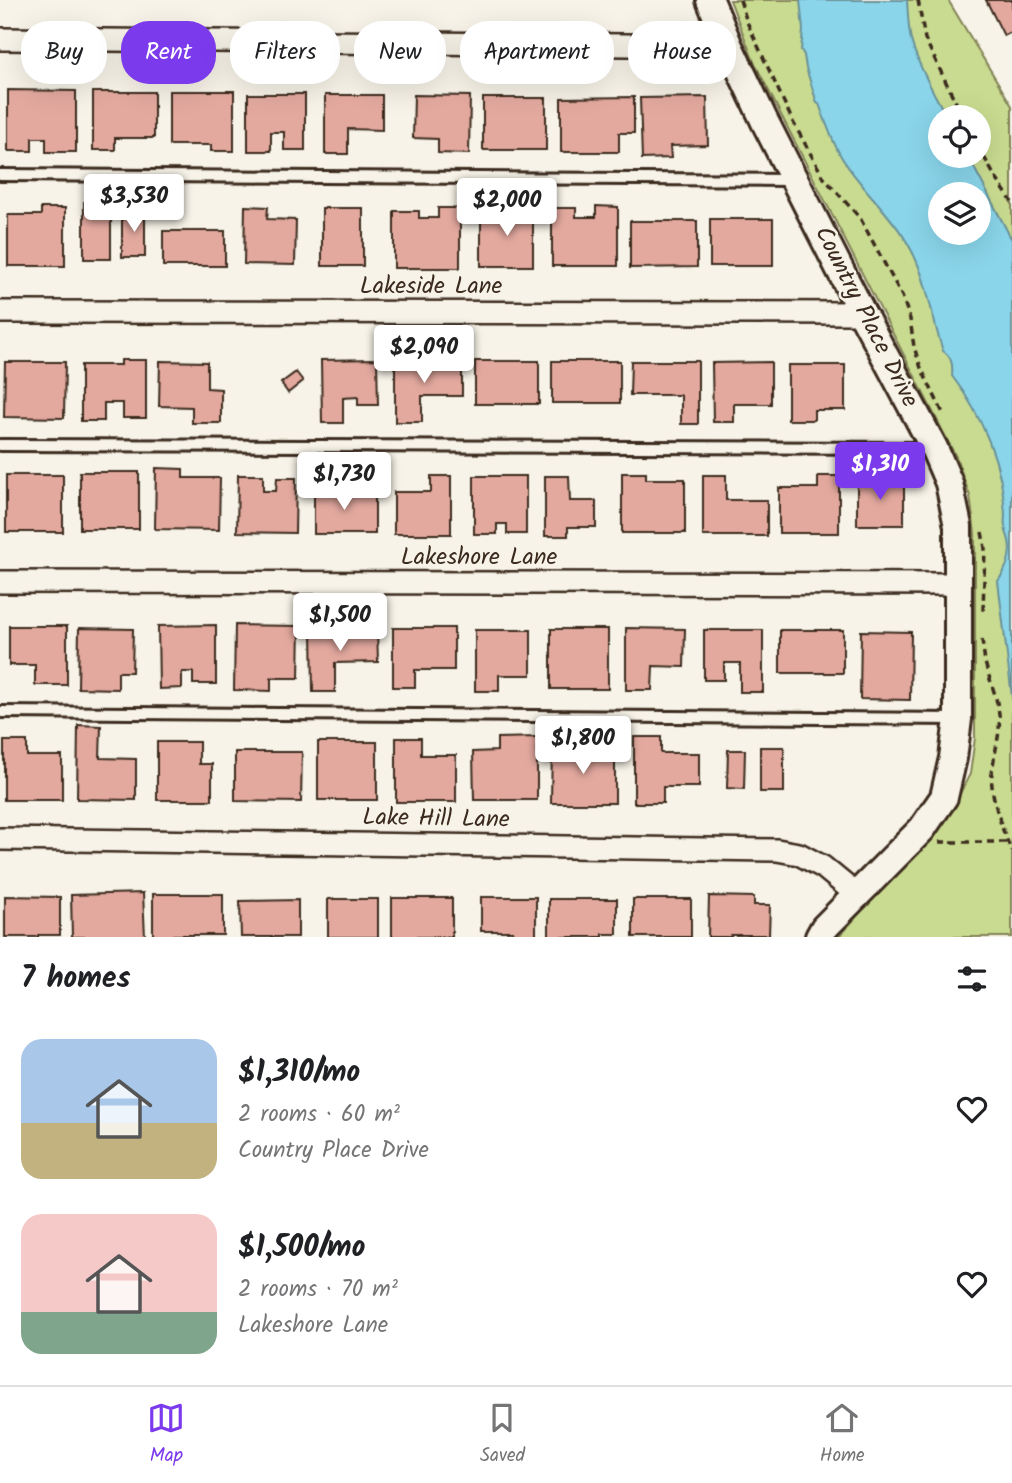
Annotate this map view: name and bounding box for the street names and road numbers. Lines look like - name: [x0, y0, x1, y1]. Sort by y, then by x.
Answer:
- street label: Country Place Drive: [803, 219, 929, 415]
- street label: Lakeside Lane: [360, 267, 503, 306]
- street label: Lakeshore Lane: [401, 538, 558, 577]
- street label: Lake Hill Lane: [362, 798, 510, 840]

